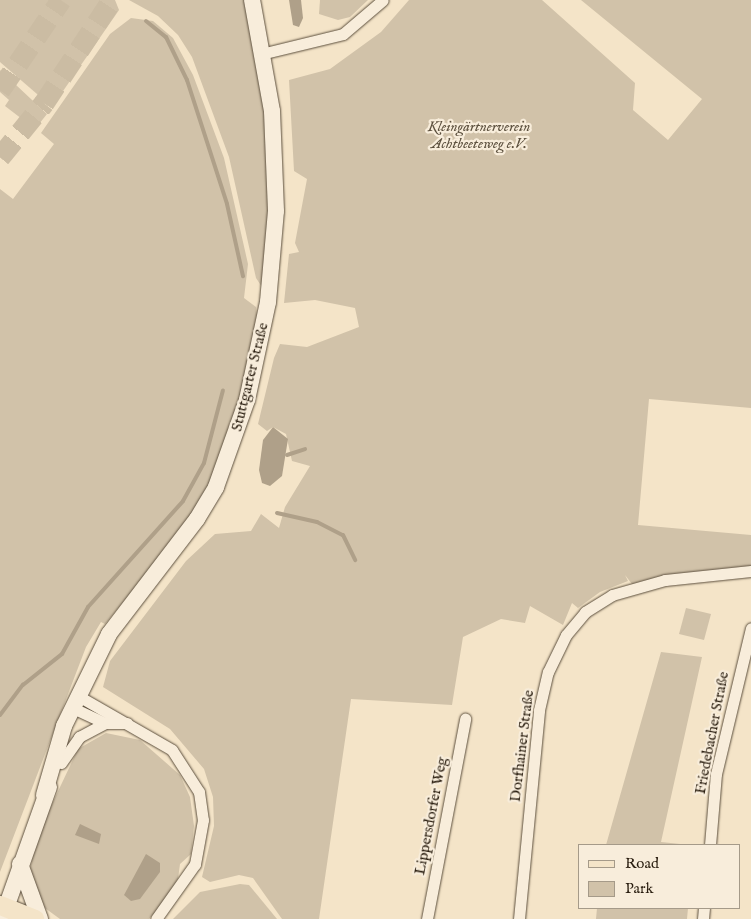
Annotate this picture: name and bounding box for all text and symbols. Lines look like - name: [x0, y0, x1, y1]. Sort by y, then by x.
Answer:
- park label: Kleingärtnerverein Achtbeeteweg e.V.: [428, 117, 530, 152]
- street label: Stuttgarter Straße: [228, 321, 272, 433]
- street label: Friedebacher Straße: [691, 670, 733, 796]
- street label: Dorfhainer Straße: [506, 689, 538, 803]
- street label: Lippersdorfer Weg: [411, 756, 451, 876]
- legend: [578, 844, 741, 909]
- text: Road: [625, 854, 659, 873]
- text: Park: [625, 879, 654, 898]

